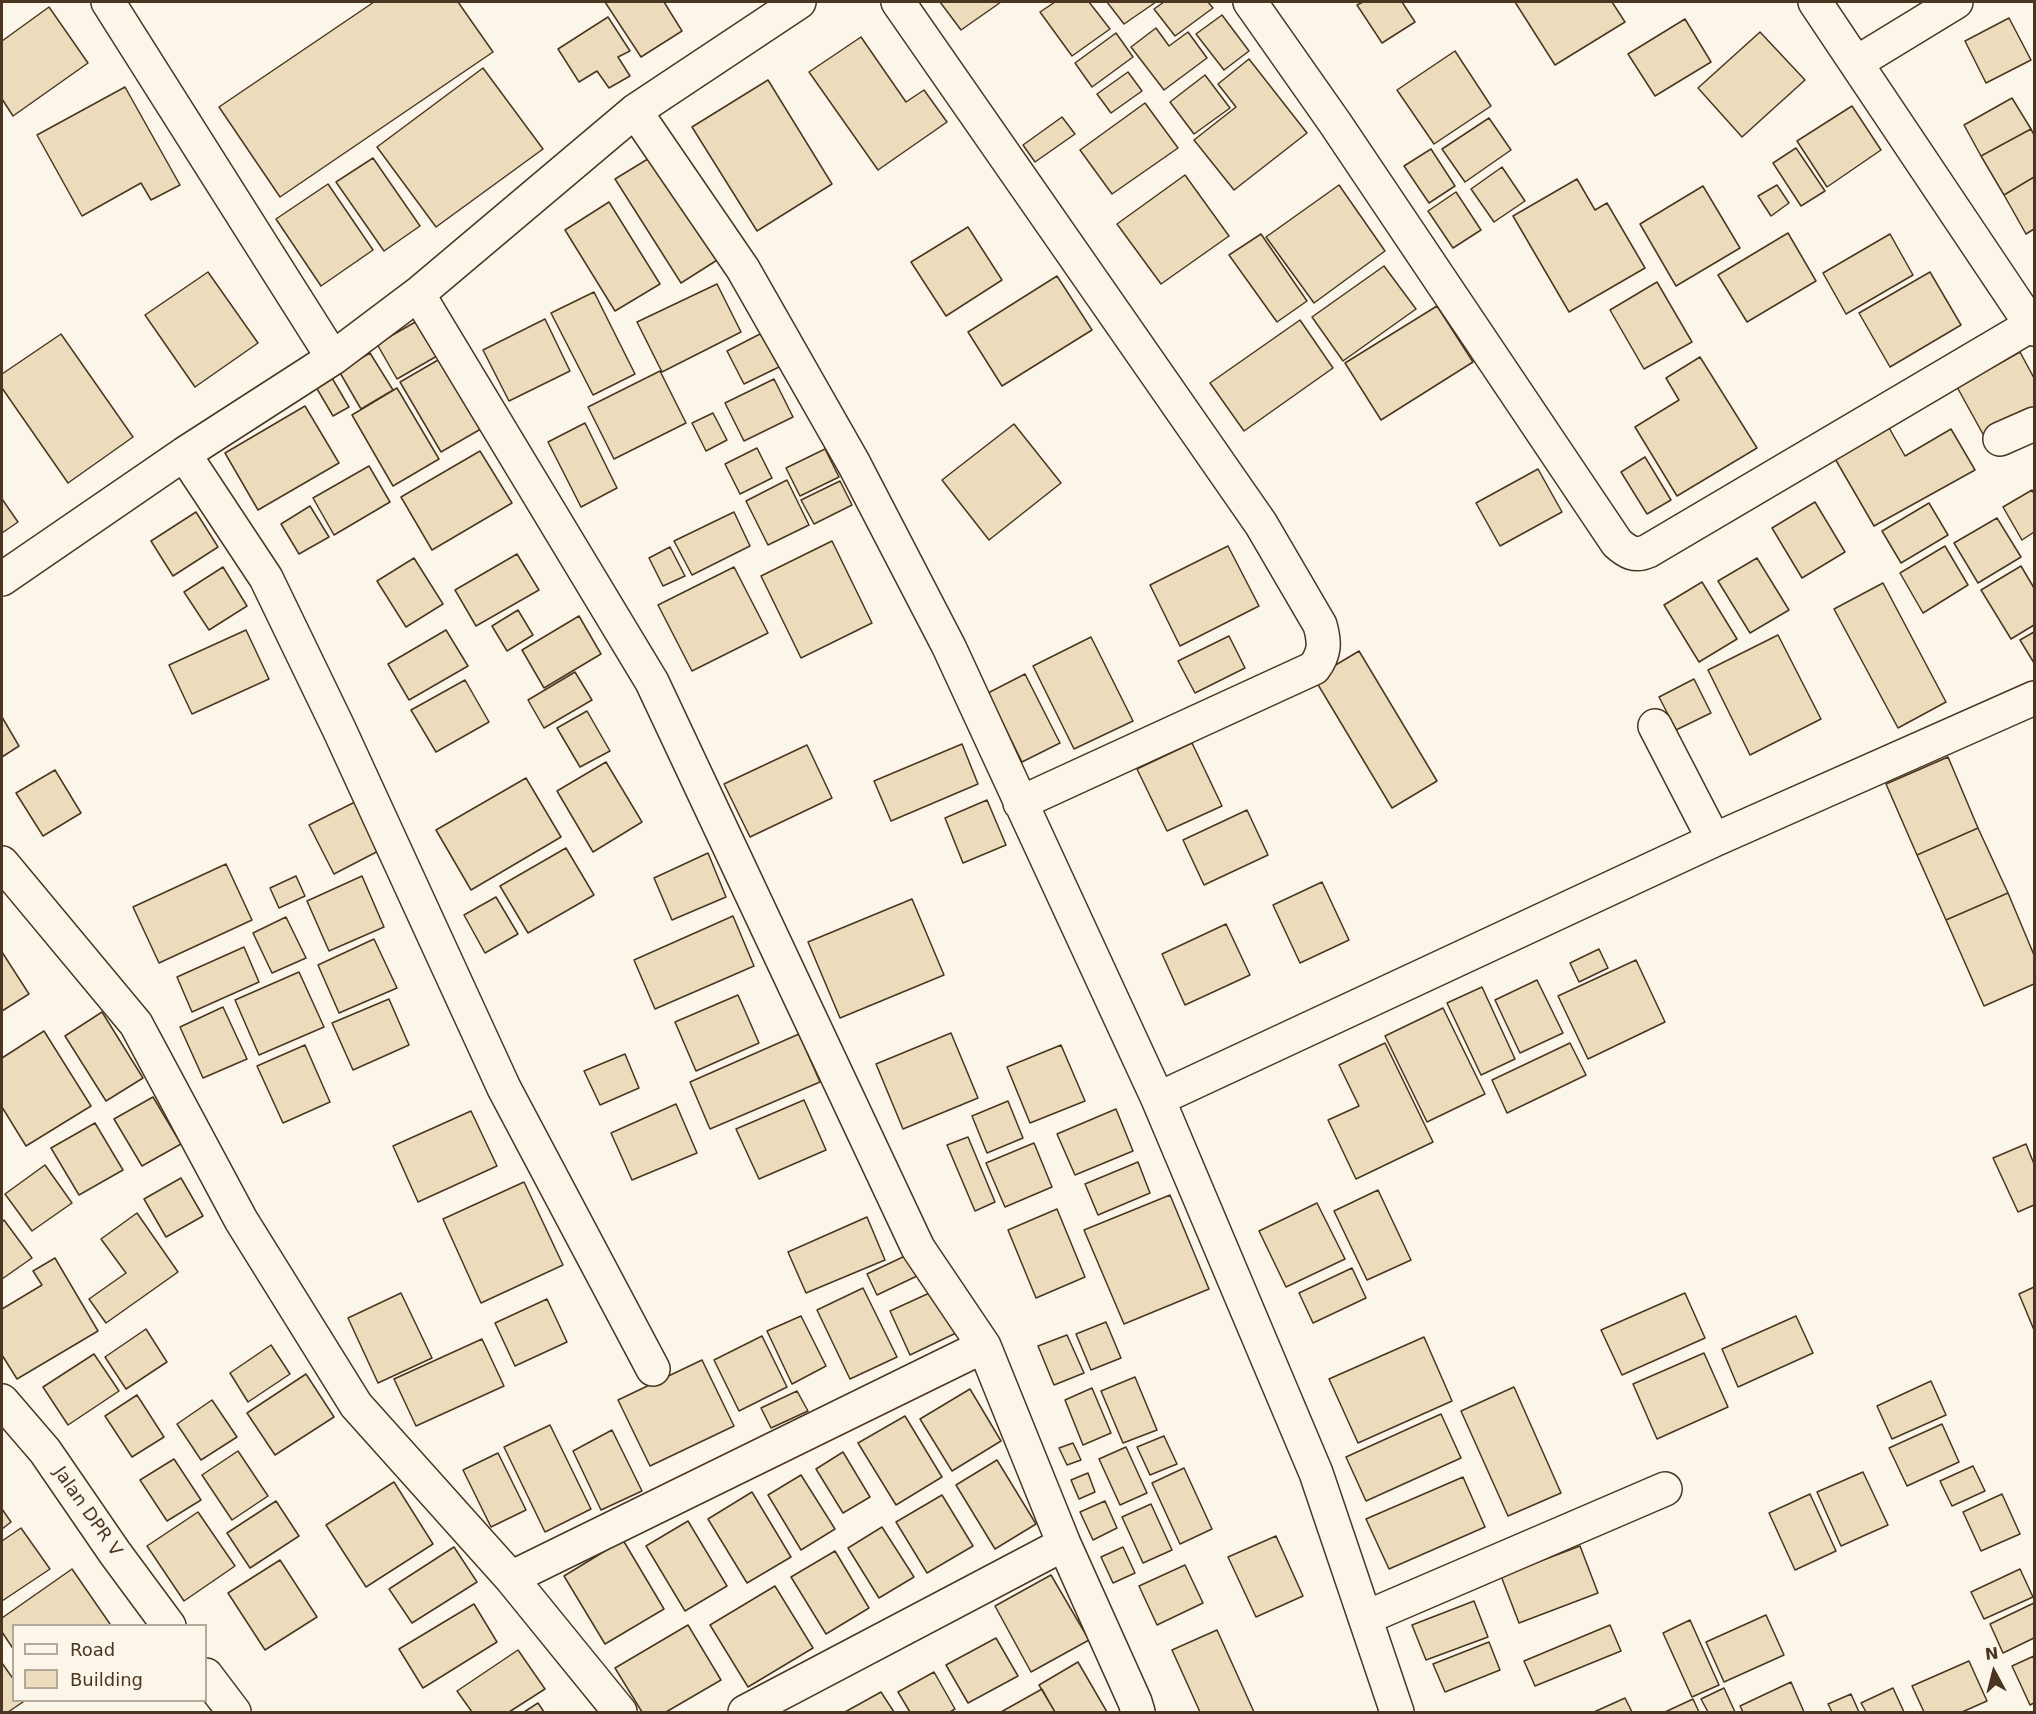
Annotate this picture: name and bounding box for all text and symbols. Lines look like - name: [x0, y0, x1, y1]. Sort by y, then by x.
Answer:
- street label: Jalan DPR V: [48, 1463, 126, 1561]
- legend: [12, 1624, 207, 1702]
- text: Road: [70, 1639, 115, 1660]
- north arrow: [1964, 1642, 2024, 1702]
- text: N: [1984, 1643, 2000, 1664]
- text: Building: [70, 1669, 143, 1690]

